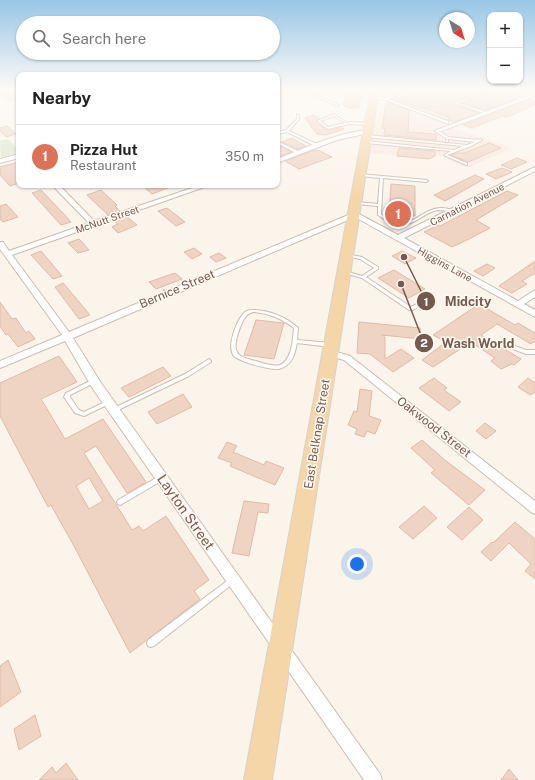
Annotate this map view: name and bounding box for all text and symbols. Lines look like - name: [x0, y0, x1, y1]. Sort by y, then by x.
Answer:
- north arrow: [439, 12, 475, 48]
- map controls: [487, 12, 523, 84]
- button: +: [487, 12, 523, 48]
- search box: [16, 16, 280, 60]
- icon: search: [30, 27, 52, 49]
- text: Search here: [62, 30, 146, 47]
- button: −: [487, 48, 523, 84]
- text: Nearby: [32, 88, 91, 108]
- text: Pizza Hut: [70, 141, 138, 158]
- text: 1: [42, 149, 48, 164]
- text: 350 m: [225, 149, 264, 164]
- text: Restaurant: [70, 158, 136, 173]
- street label: Carnation Avenue: [428, 180, 506, 228]
- pin: 1: [385, 199, 411, 229]
- street label: McNutt Street: [74, 202, 140, 235]
- street label: Higgins Lane: [416, 244, 475, 284]
- street label: Bernice Street: [137, 267, 217, 311]
- callout: Midcity: [416, 289, 499, 314]
- text: Midcity: [445, 294, 492, 309]
- text: 1: [423, 295, 429, 309]
- callout: Wash World: [414, 331, 523, 356]
- text: 2: [420, 336, 428, 350]
- text: Wash World: [442, 336, 515, 351]
- street label: East Belknap Street: [301, 378, 333, 490]
- street label: Oakwood Street: [394, 394, 474, 460]
- street label: Layton Street: [154, 471, 218, 553]
- your location: [347, 554, 367, 574]

